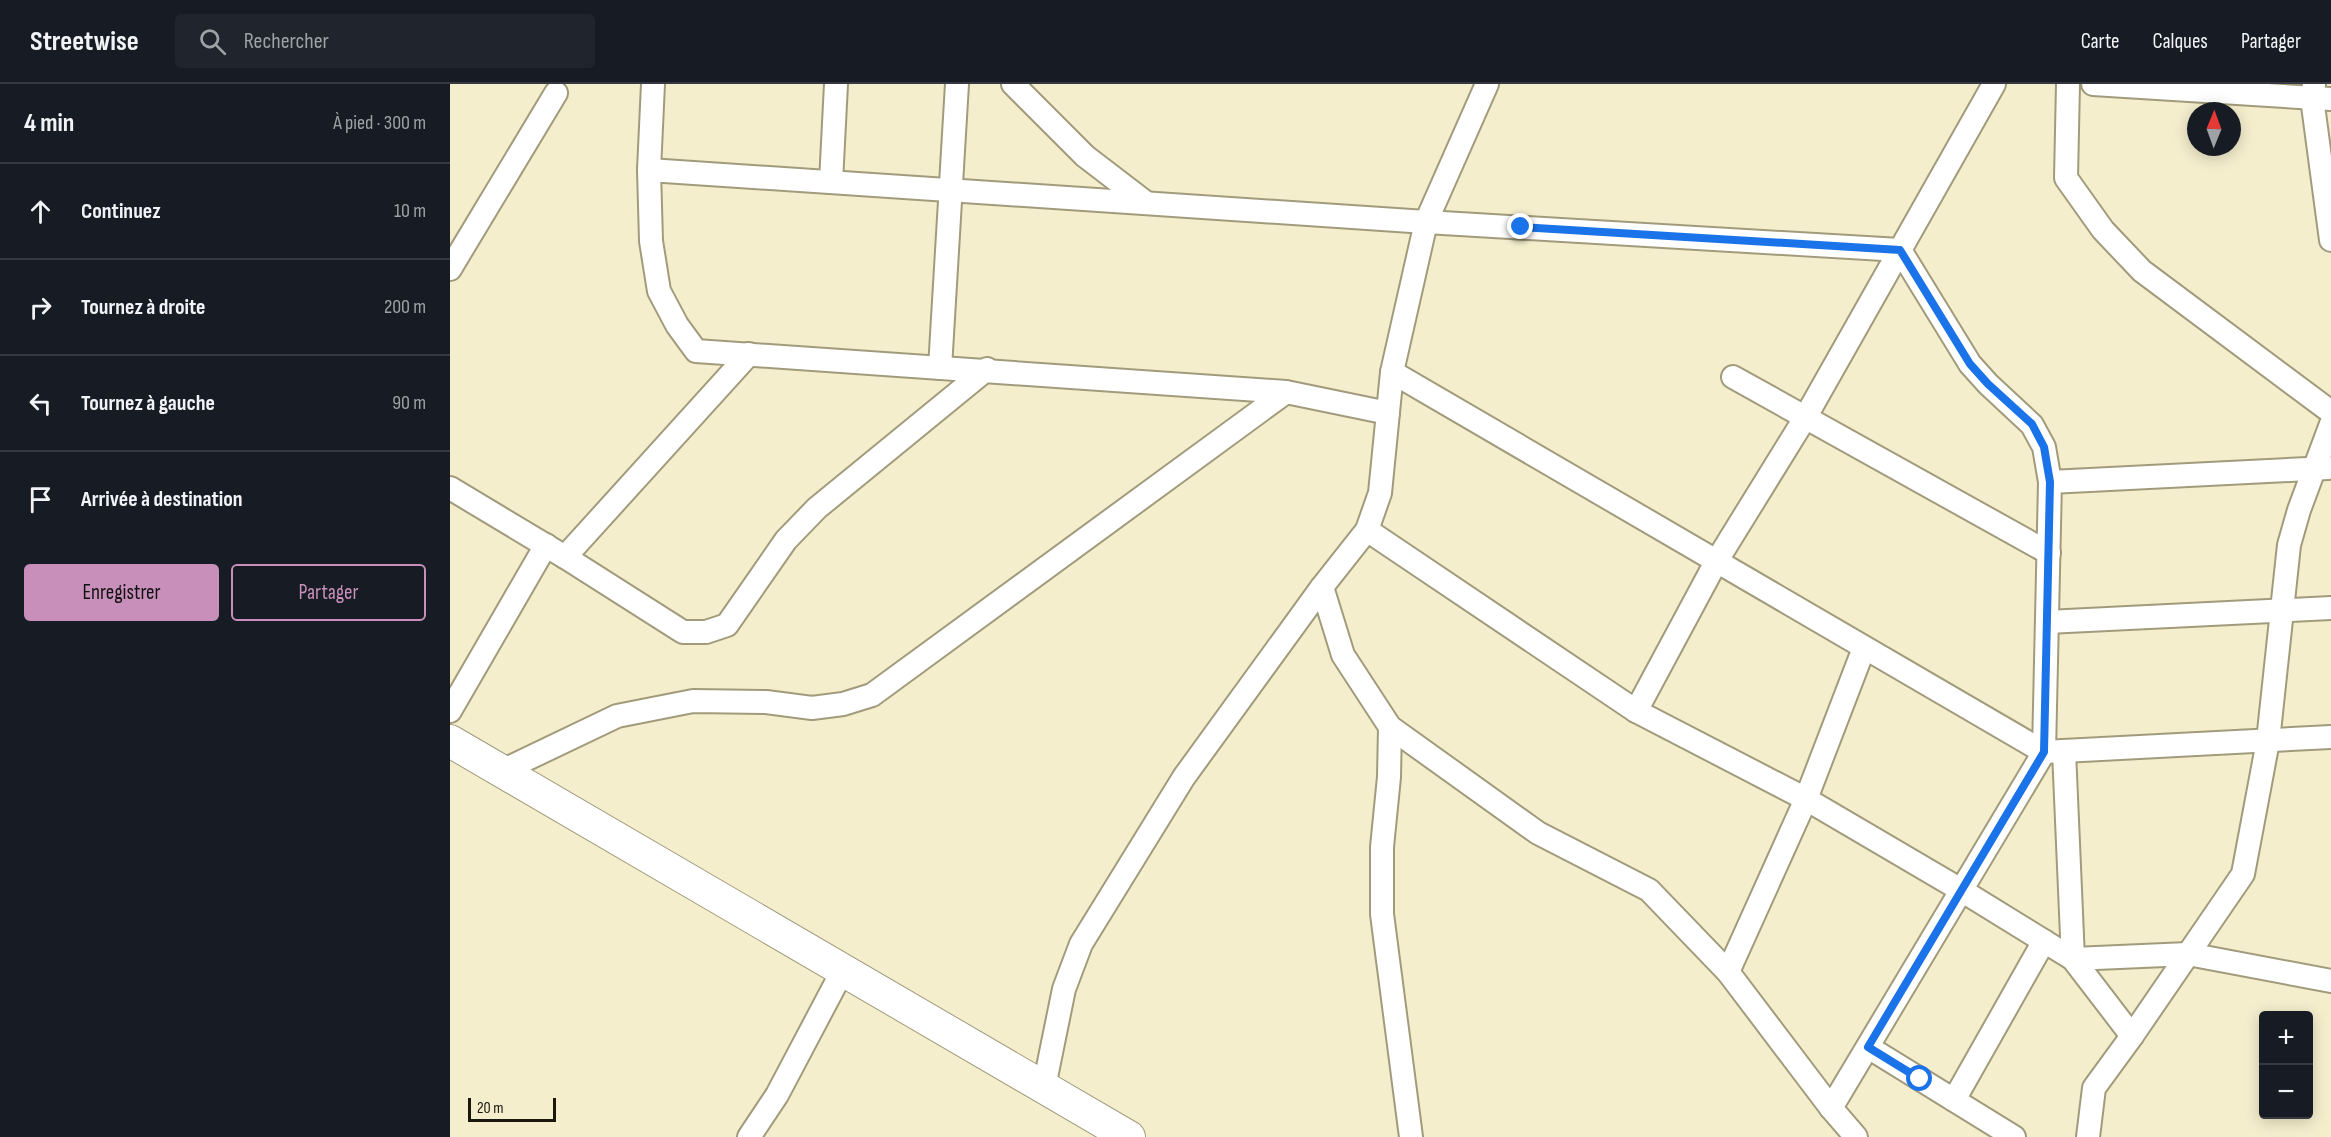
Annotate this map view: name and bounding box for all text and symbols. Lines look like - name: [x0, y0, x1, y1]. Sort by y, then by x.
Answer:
- search box: [175, 14, 595, 68]
- text: Streetwise: [30, 25, 139, 58]
- icon: search: [196, 25, 229, 58]
- text: Rechercher: [244, 28, 329, 55]
- text: Carte: [2081, 29, 2120, 54]
- text: Calques: [2153, 29, 2208, 54]
- text: Partager: [2241, 29, 2301, 54]
- north arrow: [2187, 102, 2241, 156]
- text: 4 min: [24, 108, 74, 139]
- text: À pied · 300 m: [333, 111, 426, 135]
- icon: ahead: [24, 195, 57, 228]
- text: Continuez: [81, 198, 161, 225]
- text: 10 m: [394, 199, 426, 223]
- route end: [1507, 213, 1533, 239]
- icon: right: [24, 291, 57, 324]
- text: Tournez à droite: [81, 294, 206, 321]
- text: 200 m: [384, 295, 426, 319]
- icon: left: [24, 387, 57, 420]
- text: Tournez à gauche: [81, 390, 215, 417]
- text: 90 m: [392, 391, 426, 415]
- icon: arrive: [24, 483, 57, 516]
- text: Arrivée à destination: [81, 486, 243, 513]
- button: Enregistrer: [24, 564, 219, 621]
- button: Partager: [231, 564, 426, 621]
- map controls: [2259, 1011, 2313, 1119]
- button: +: [2259, 1011, 2313, 1065]
- route start: [1906, 1065, 1932, 1091]
- button: −: [2259, 1065, 2313, 1119]
- scale bar: [468, 1095, 556, 1122]
- text: 20 m: [477, 1099, 504, 1118]

